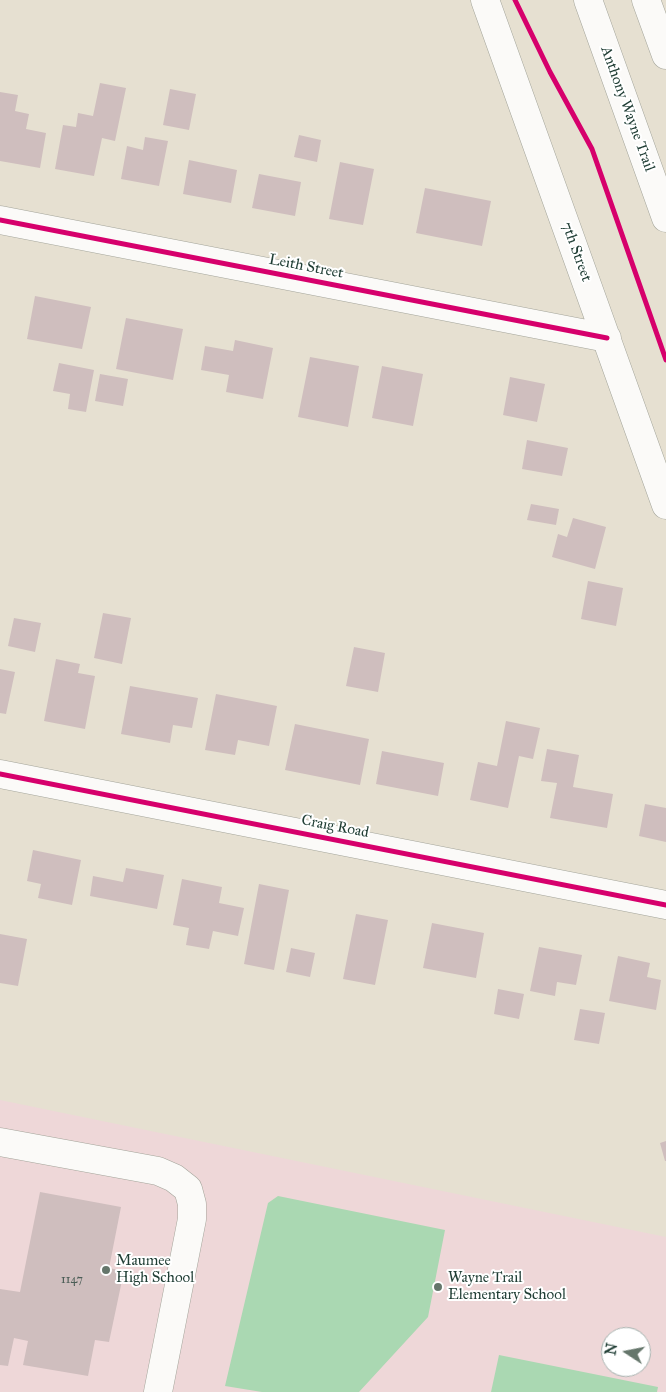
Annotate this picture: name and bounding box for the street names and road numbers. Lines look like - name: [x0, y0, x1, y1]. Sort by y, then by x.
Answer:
- street label: Anthony Wayne Trail: [596, 44, 658, 174]
- street label: 7th Street: [557, 220, 595, 284]
- street label: Leith Street: [267, 251, 345, 283]
- street label: Craig Road: [300, 812, 370, 842]

